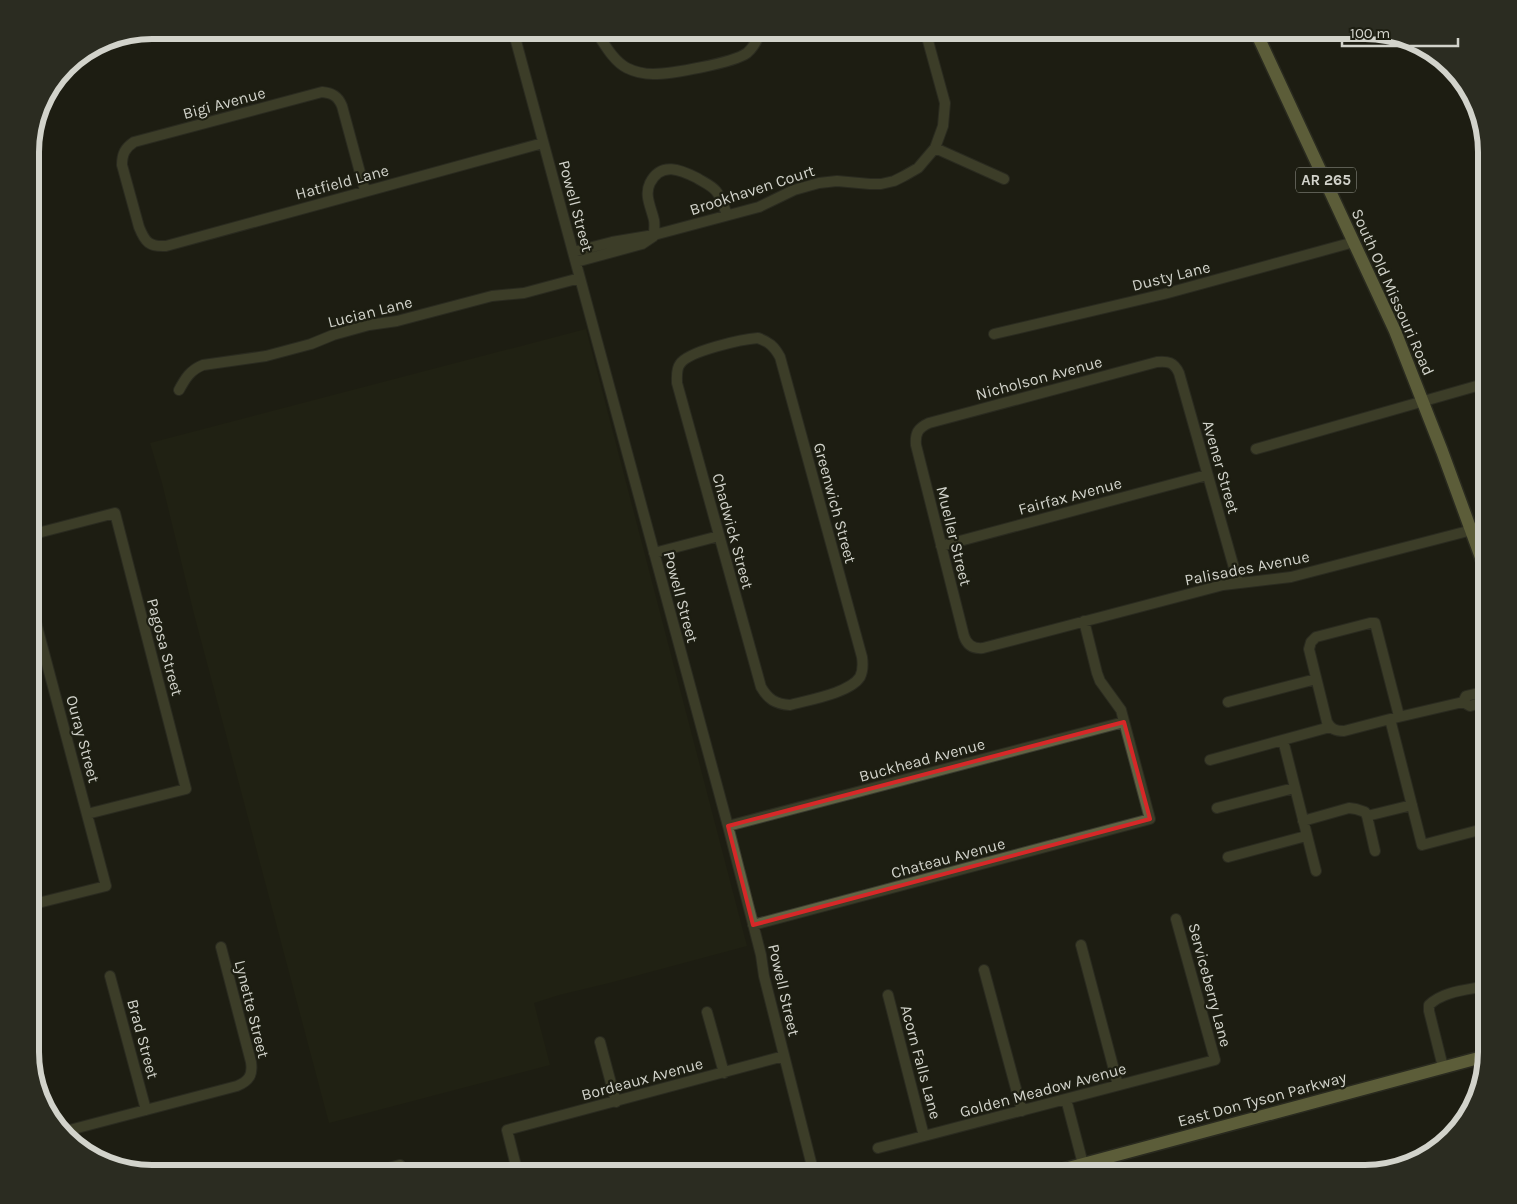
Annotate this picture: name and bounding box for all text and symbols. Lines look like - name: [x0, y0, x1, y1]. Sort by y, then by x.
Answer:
- scale bar: [1342, 15, 1458, 47]
- text: 100 m: [1350, 24, 1390, 42]
- street label: Bigi Avenue: [181, 83, 267, 123]
- street label: Powell Street: [555, 158, 597, 254]
- street label: Hatfield Lane: [293, 160, 391, 204]
- street label: Brookhaven Court: [687, 161, 817, 219]
- road number: AR 265: [1296, 168, 1356, 192]
- street label: South Old Missouri Road: [1348, 206, 1438, 378]
- street label: Dusty Lane: [1130, 257, 1212, 295]
- street label: Lucian Lane: [326, 292, 414, 332]
- street label: Nicholson Avenue: [974, 352, 1104, 404]
- street label: Avener Street: [1199, 418, 1243, 516]
- street label: Greenwich Street: [810, 441, 860, 565]
- street label: Chadwick Street: [708, 471, 758, 591]
- street label: Fairfax Avenue: [1016, 473, 1124, 519]
- street label: Mueller Street: [932, 484, 976, 588]
- street label: Palisades Avenue: [1183, 547, 1311, 589]
- street label: Powell Street: [660, 549, 702, 645]
- street label: Pagosa Street: [143, 596, 187, 698]
- street label: Ouray Street: [62, 693, 104, 785]
- street label: Buckhead Avenue: [857, 734, 987, 786]
- street label: Chateau Avenue: [889, 834, 1007, 882]
- street label: Serviceberry Lane: [1184, 921, 1236, 1049]
- street label: Powell Street: [764, 942, 804, 1038]
- street label: Lynette Street: [231, 958, 273, 1060]
- street label: Brad Street: [123, 997, 163, 1081]
- street label: Acorn Falls Lane: [897, 1003, 945, 1121]
- street label: Bordeaux Avenue: [579, 1054, 705, 1104]
- street label: Golden Meadow Avenue: [958, 1059, 1128, 1121]
- street label: East Don Tyson Parkway: [1176, 1067, 1349, 1131]

